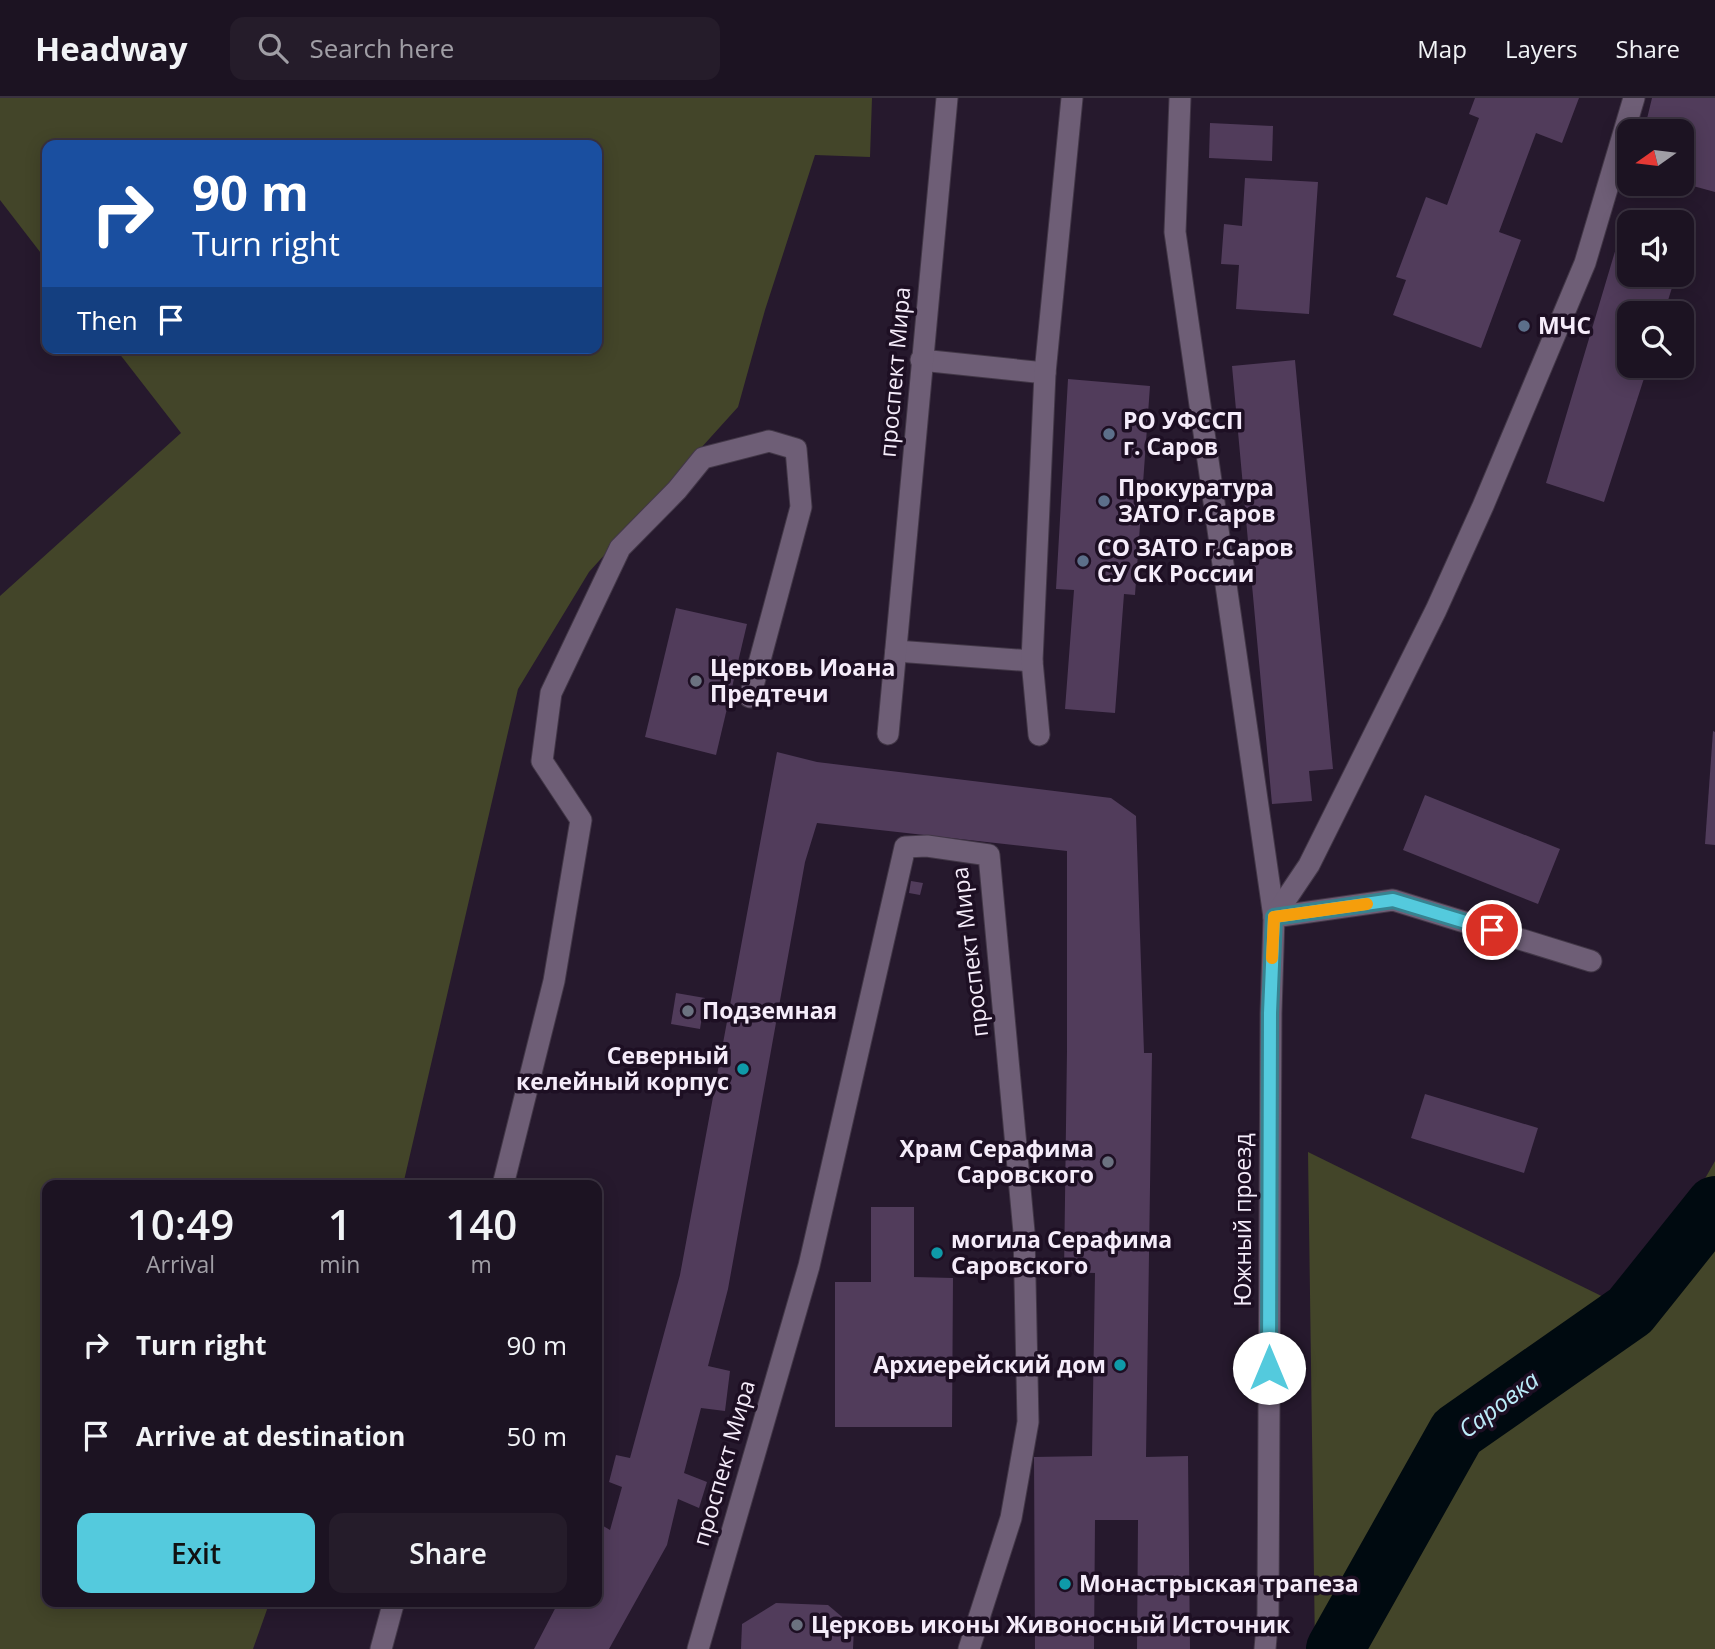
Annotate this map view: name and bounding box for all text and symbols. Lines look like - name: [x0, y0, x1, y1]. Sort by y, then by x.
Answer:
- search box: [230, 17, 720, 80]
- text: Headway: [35, 26, 188, 71]
- icon: search: [254, 29, 292, 67]
- text: Search here: [310, 30, 454, 66]
- text: Map: [1417, 32, 1467, 65]
- text: Layers: [1505, 32, 1578, 65]
- text: Share: [1616, 32, 1680, 65]
- north arrow: [1617, 119, 1694, 196]
- map controls: [1617, 119, 1694, 378]
- text: 90 m: [192, 159, 309, 225]
- icon: right: [77, 168, 168, 259]
- button: sound: [1617, 210, 1694, 287]
- text: Turn right: [192, 222, 340, 265]
- street label: проспект Мира: [871, 285, 917, 459]
- icon: arrive: [152, 301, 190, 339]
- button: search: [1617, 301, 1694, 378]
- text: Then: [77, 302, 138, 338]
- place label: МЧС: [1538, 309, 1591, 341]
- marker: МЧС: [1516, 318, 1532, 334]
- place label: РО УФССП г. Саров: [1123, 404, 1243, 462]
- marker: РО УФССП г. Саров: [1101, 426, 1117, 442]
- place label: Прокуратура ЗАТО г.Саров: [1118, 471, 1276, 529]
- marker: Прокуратура ЗАТО г.Саров: [1096, 493, 1112, 509]
- place label: СО ЗАТО г.Саров СУ СК России: [1097, 531, 1294, 589]
- marker: СО ЗАТО г.Саров СУ СК России: [1075, 553, 1091, 569]
- place label: Церковь Иоана Предтечи: [710, 651, 895, 709]
- marker: Церковь Иоана Предтечи: [688, 673, 704, 689]
- street label: проспект Мира: [943, 865, 995, 1039]
- pin: [1462, 900, 1522, 960]
- icon: arrive: [1473, 911, 1511, 949]
- place label: Подземная: [702, 994, 837, 1026]
- marker: Подземная: [680, 1003, 696, 1019]
- place label: Северный келейный корпус: [516, 1039, 729, 1097]
- marker: Северный келейный корпус: [735, 1061, 751, 1077]
- place label: Храм Серафима Саровского: [900, 1132, 1094, 1190]
- street label: Южный проезд: [1226, 1133, 1258, 1307]
- marker: Храм Серафима Саровского: [1100, 1154, 1116, 1170]
- text: 10:49: [127, 1195, 234, 1252]
- text: 1: [328, 1195, 352, 1252]
- text: 140: [445, 1195, 517, 1252]
- place label: могила Серафима Саровского: [951, 1223, 1172, 1281]
- marker: могила Серафима Саровского: [929, 1245, 945, 1261]
- text: Arrival: [146, 1248, 215, 1280]
- text: min: [319, 1248, 360, 1280]
- text: m: [471, 1248, 492, 1280]
- icon: right: [77, 1326, 115, 1364]
- text: Turn right: [136, 1327, 267, 1363]
- text: 90 m: [506, 1327, 567, 1363]
- position arrow: [1232, 1331, 1306, 1405]
- place label: Архиерейский дом: [873, 1348, 1106, 1380]
- marker: Архиерейский дом: [1112, 1357, 1128, 1373]
- water label: Саровка: [1451, 1362, 1546, 1445]
- street label: проспект Мира: [684, 1376, 762, 1549]
- icon: arrive: [77, 1417, 115, 1455]
- text: Arrive at destination: [136, 1418, 405, 1454]
- text: 50 m: [506, 1418, 567, 1454]
- button: Exit: [77, 1513, 315, 1593]
- button: Share: [329, 1513, 567, 1593]
- place label: Монастрыская трапеза: [1079, 1567, 1359, 1599]
- marker: Монастрыская трапеза: [1057, 1576, 1073, 1592]
- place label: Церковь иконы Живоносный Источник: [811, 1608, 1291, 1640]
- marker: Церковь иконы Живоносный Источник: [789, 1617, 805, 1633]

